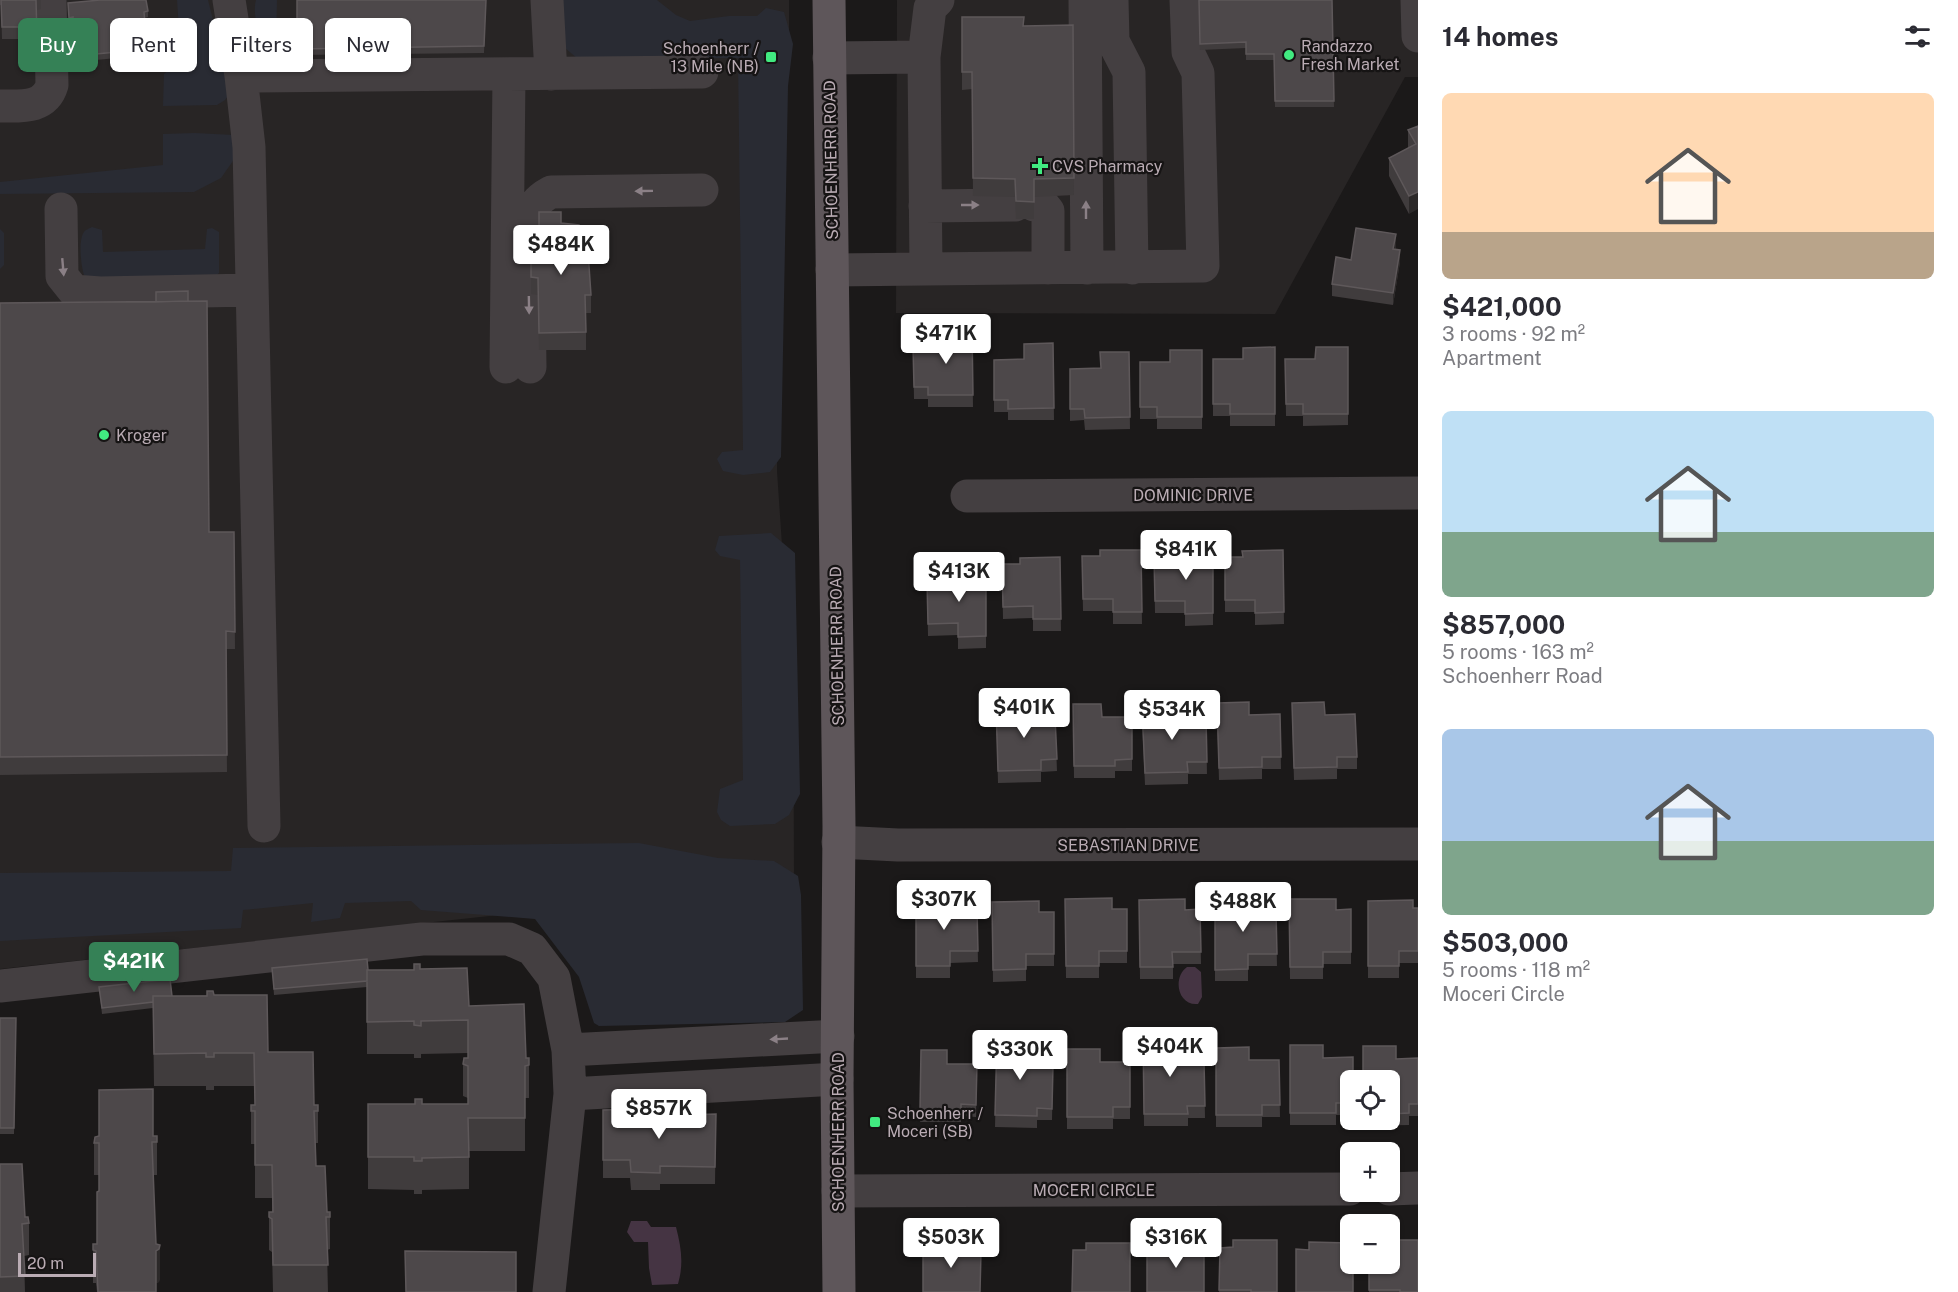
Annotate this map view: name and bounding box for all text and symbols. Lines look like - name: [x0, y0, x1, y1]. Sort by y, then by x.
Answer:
- chip: Buy: [18, 18, 98, 72]
- chip: Rent: [110, 18, 197, 72]
- chip: Filters: [209, 18, 313, 72]
- chip: New: [325, 18, 411, 72]
- icon: filters: [1901, 20, 1934, 53]
- text: 14 homes: [1442, 21, 1558, 52]
- place label: Randazzo Fresh Market: [1301, 37, 1400, 74]
- place label: Schoenherr / 13 Mile (NB): [663, 39, 759, 76]
- marker: Randazzo Fresh Market: [1282, 48, 1296, 62]
- marker: Schoenherr / 13 Mile (NB): [764, 50, 778, 64]
- street label: SCHOENHERR ROAD: [820, 80, 842, 240]
- icon: home: [1634, 132, 1742, 240]
- place label: CVS Pharmacy: [1052, 157, 1163, 176]
- marker: CVS Pharmacy: [1033, 159, 1047, 173]
- one-way arrow: [634, 186, 653, 196]
- one-way arrow: [961, 200, 980, 210]
- one-way arrow: [1081, 200, 1091, 219]
- pin: $484K: [519, 225, 603, 276]
- text: $484K: [527, 232, 595, 256]
- one-way arrow: [58, 258, 68, 277]
- text: $421,000: [1442, 291, 1562, 322]
- one-way arrow: [524, 296, 534, 315]
- pin: $471K: [904, 314, 988, 365]
- text: $471K: [915, 321, 977, 345]
- text: 3 rooms · 92 m²: [1442, 322, 1585, 346]
- text: Apartment: [1442, 346, 1542, 370]
- place label: Kroger: [116, 426, 167, 445]
- marker: Kroger: [97, 428, 111, 442]
- icon: home: [1634, 450, 1742, 558]
- street label: DOMINIC DRIVE: [1133, 486, 1253, 505]
- pin: $841K: [1144, 530, 1228, 581]
- text: $841K: [1155, 537, 1217, 561]
- pin: $413K: [917, 552, 1001, 603]
- text: $413K: [928, 559, 990, 583]
- street label: SCHOENHERR ROAD: [826, 566, 848, 726]
- text: $857,000: [1442, 609, 1565, 640]
- text: 5 rooms · 163 m²: [1442, 640, 1594, 664]
- text: Schoenherr Road: [1442, 664, 1603, 688]
- pin: $401K: [982, 688, 1066, 739]
- pin: $534K: [1130, 690, 1214, 741]
- text: $401K: [993, 695, 1055, 719]
- text: $534K: [1138, 697, 1206, 721]
- icon: home: [1634, 768, 1742, 876]
- street label: SEBASTIAN DRIVE: [1057, 836, 1199, 855]
- pin: $307K: [902, 880, 986, 931]
- pin: $488K: [1201, 882, 1285, 933]
- text: $307K: [911, 887, 977, 911]
- text: $488K: [1209, 889, 1277, 913]
- text: $503,000: [1442, 927, 1569, 958]
- pin: $421K: [92, 942, 176, 993]
- text: $421K: [103, 949, 165, 973]
- text: 5 rooms · 118 m²: [1442, 958, 1590, 982]
- text: Moceri Circle: [1442, 982, 1565, 1006]
- pin: $404K: [1128, 1027, 1212, 1078]
- pin: $330K: [978, 1030, 1062, 1081]
- one-way arrow: [770, 1034, 789, 1043]
- text: $404K: [1136, 1034, 1204, 1058]
- text: $330K: [986, 1037, 1054, 1061]
- street label: SCHOENHERR ROAD: [829, 1052, 848, 1212]
- map controls: [1340, 1070, 1400, 1274]
- button: locate: [1340, 1070, 1400, 1130]
- pin: $857K: [617, 1089, 701, 1140]
- text: $857K: [625, 1096, 693, 1120]
- place label: Schoenherr / Moceri (SB): [887, 1104, 984, 1141]
- marker: Schoenherr / Moceri (SB): [868, 1115, 882, 1129]
- button: +: [1340, 1142, 1400, 1202]
- street label: MOCERI CIRCLE: [1033, 1181, 1155, 1200]
- button: −: [1340, 1214, 1400, 1274]
- pin: $503K: [909, 1218, 993, 1269]
- pin: $316K: [1134, 1218, 1218, 1269]
- text: $503K: [917, 1225, 985, 1249]
- text: $316K: [1144, 1225, 1208, 1249]
- scale bar: [18, 1250, 96, 1278]
- text: 20 m: [27, 1254, 64, 1273]

